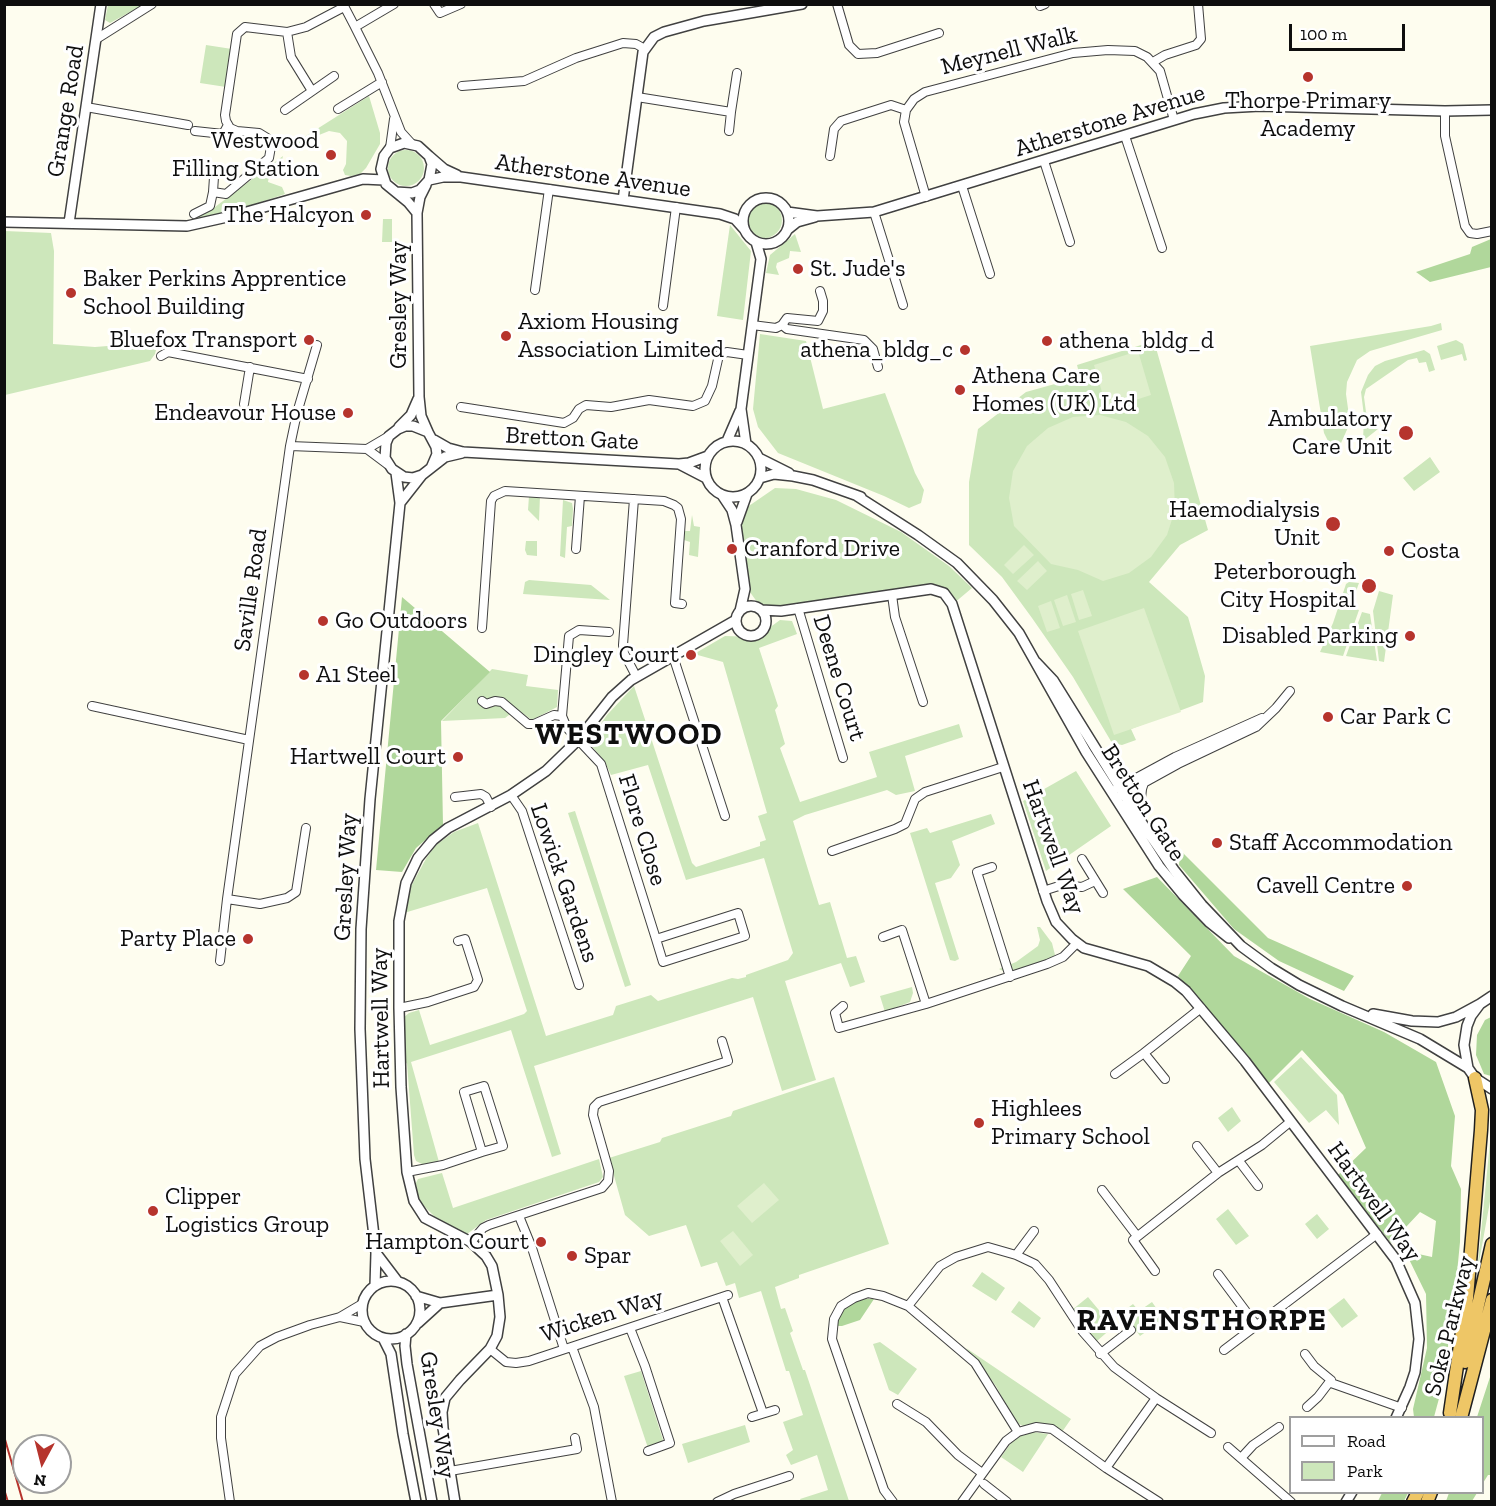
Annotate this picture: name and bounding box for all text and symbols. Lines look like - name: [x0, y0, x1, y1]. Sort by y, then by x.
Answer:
- scale bar: [1292, 12, 1408, 50]
- street label: Meynell Walk: [938, 20, 1080, 82]
- text: 100 m: [1300, 23, 1347, 45]
- street label: Grange Road: [41, 43, 91, 179]
- marker: Thorpe Primary Academy: [1301, 70, 1315, 84]
- street label: Atherstone Avenue: [1011, 78, 1209, 164]
- place label: Thorpe Primary Academy: [1225, 87, 1391, 143]
- place label: Westwood Filling Station: [172, 127, 319, 183]
- marker: Westwood Filling Station: [324, 148, 338, 162]
- street label: Atherstone Avenue: [493, 148, 693, 204]
- place label: The Halcyon: [224, 201, 354, 229]
- marker: The Halcyon: [359, 208, 373, 222]
- street label: Gresley Way: [385, 241, 413, 369]
- place label: St. Jude's: [810, 255, 905, 283]
- marker: St. Jude's: [791, 262, 805, 276]
- place label: Baker Perkins Apprentice School Building: [83, 265, 346, 321]
- marker: Baker Perkins Apprentice School Building: [64, 286, 78, 300]
- place label: Axiom Housing Association Limited: [518, 308, 724, 364]
- place label: Bluefox Transport: [109, 326, 297, 354]
- place label: athena_bldg_d: [1059, 327, 1214, 355]
- marker: Axiom Housing Association Limited: [499, 329, 513, 343]
- marker: Bluefox Transport: [302, 333, 316, 347]
- marker: athena_bldg_d: [1040, 334, 1054, 348]
- place label: athena_bldg_c: [800, 336, 953, 364]
- marker: athena_bldg_c: [958, 343, 972, 357]
- place label: Athena Care Homes (UK) Ltd: [972, 362, 1136, 418]
- marker: Athena Care Homes (UK) Ltd: [953, 383, 967, 397]
- place label: Endeavour House: [154, 399, 336, 427]
- place label: Ambulatory Care Unit: [1268, 405, 1392, 461]
- marker: Endeavour House: [341, 406, 355, 420]
- street label: Bretton Gate: [505, 421, 639, 457]
- marker: Ambulatory Care Unit: [1397, 424, 1415, 442]
- place label: Haemodialysis Unit: [1169, 496, 1320, 552]
- marker: Haemodialysis Unit: [1324, 515, 1342, 533]
- street label: Saville Road: [228, 527, 274, 653]
- place label: Cranford Drive: [744, 535, 900, 563]
- place label: Costa: [1401, 537, 1460, 565]
- marker: Cranford Drive: [725, 542, 739, 556]
- marker: Costa: [1382, 544, 1396, 558]
- place label: Peterborough City Hospital: [1214, 558, 1356, 614]
- marker: Peterborough City Hospital: [1360, 577, 1378, 595]
- place label: Go Outdoors: [335, 607, 468, 635]
- street label: Deene Court: [806, 612, 872, 744]
- marker: Go Outdoors: [316, 614, 330, 628]
- place label: Disabled Parking: [1222, 622, 1398, 650]
- marker: Disabled Parking: [1403, 629, 1417, 643]
- place label: Dingley Court: [533, 641, 679, 669]
- marker: Dingley Court: [684, 648, 698, 662]
- place label: A1 Steel: [316, 661, 397, 689]
- marker: A1 Steel: [297, 668, 311, 682]
- place label: Car Park C: [1340, 703, 1451, 731]
- marker: Car Park C: [1321, 710, 1335, 724]
- district label: WESTWOOD: [535, 717, 723, 753]
- street label: Bretton Gate: [1095, 739, 1191, 867]
- place label: Hartwell Court: [290, 743, 446, 771]
- marker: Hartwell Court: [451, 750, 465, 764]
- street label: Flore Close: [611, 771, 673, 889]
- street label: Hartwell Way: [1015, 776, 1091, 918]
- street label: Lowick Gardens: [523, 800, 605, 966]
- street label: Gresley Way: [328, 812, 364, 942]
- place label: Staff Accommodation: [1229, 829, 1452, 857]
- marker: Staff Accommodation: [1210, 836, 1224, 850]
- place label: Cavell Centre: [1256, 872, 1395, 900]
- marker: Cavell Centre: [1400, 879, 1414, 893]
- place label: Party Place: [120, 925, 236, 953]
- marker: Party Place: [241, 932, 255, 946]
- street label: Hartwell Way: [365, 947, 397, 1089]
- place label: Highlees Primary School: [991, 1095, 1150, 1151]
- marker: Highlees Primary School: [972, 1116, 986, 1130]
- street label: Hartwell Way: [1321, 1137, 1427, 1267]
- place label: Clipper Logistics Group: [165, 1183, 329, 1239]
- marker: Clipper Logistics Group: [146, 1204, 160, 1218]
- place label: Hampton Court: [365, 1228, 529, 1256]
- marker: Hampton Court: [534, 1235, 548, 1249]
- place label: Spar: [584, 1242, 632, 1270]
- marker: Spar: [565, 1249, 579, 1263]
- street label: Soke Parkway: [1419, 1253, 1481, 1399]
- street label: Wicken Way: [537, 1283, 667, 1349]
- district label: RAVENSTHORPE: [1077, 1303, 1327, 1339]
- street label: Gresley Way: [413, 1349, 461, 1481]
- legend: [1289, 1416, 1484, 1494]
- text: Road: [1347, 1430, 1386, 1452]
- north arrow: [12, 1434, 72, 1494]
- text: Park: [1347, 1460, 1383, 1482]
- text: N: [33, 1470, 47, 1491]

